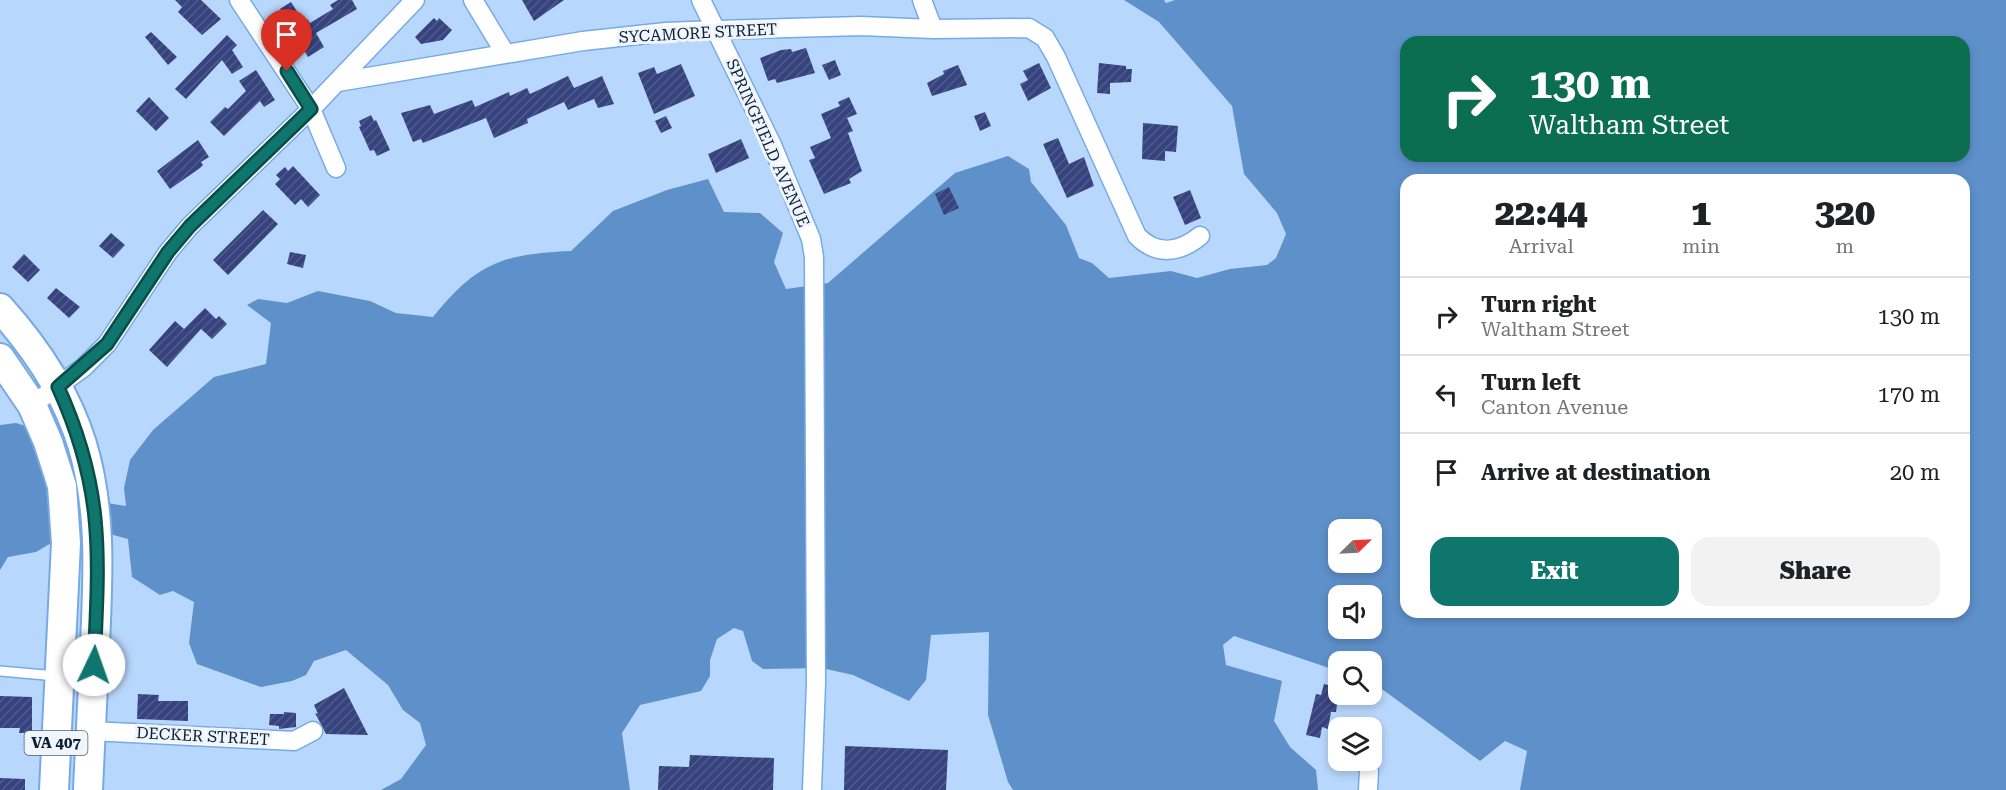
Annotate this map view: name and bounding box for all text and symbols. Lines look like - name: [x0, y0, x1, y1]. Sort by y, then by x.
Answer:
- pin: [261, 9, 312, 71]
- icon: arrive: [270, 18, 303, 51]
- street label: SYCAMORE STREET: [618, 19, 778, 47]
- street label: SPRINGFIELD AVENUE: [722, 56, 814, 230]
- text: 130 m: [1529, 59, 1651, 108]
- icon: right: [1430, 60, 1508, 138]
- text: Waltham Street: [1529, 109, 1729, 141]
- text: 22:44: [1495, 192, 1587, 234]
- text: 1: [1691, 192, 1711, 234]
- text: 320: [1815, 192, 1875, 234]
- text: Arrival: [1509, 234, 1574, 258]
- text: min: [1682, 234, 1720, 258]
- text: m: [1836, 234, 1854, 258]
- text: Turn right: [1481, 292, 1596, 317]
- icon: right: [1430, 300, 1463, 333]
- text: 130 m: [1877, 304, 1940, 329]
- text: Waltham Street: [1481, 317, 1629, 341]
- text: Turn left: [1481, 370, 1581, 395]
- icon: left: [1430, 378, 1463, 411]
- text: 170 m: [1877, 382, 1940, 407]
- text: Canton Avenue: [1481, 395, 1628, 419]
- icon: arrive: [1430, 456, 1463, 489]
- text: Arrive at destination: [1481, 460, 1710, 485]
- text: 20 m: [1890, 460, 1940, 485]
- north arrow: [1328, 519, 1382, 573]
- map controls: [1328, 519, 1382, 771]
- button: Exit: [1430, 537, 1679, 606]
- button: Share: [1691, 537, 1940, 606]
- button: sound: [1328, 585, 1382, 639]
- position arrow: [62, 633, 126, 697]
- button: search: [1328, 651, 1382, 705]
- button: layers: [1328, 717, 1382, 771]
- street label: DECKER STREET: [136, 723, 271, 749]
- road number: VA 407: [25, 731, 88, 755]

